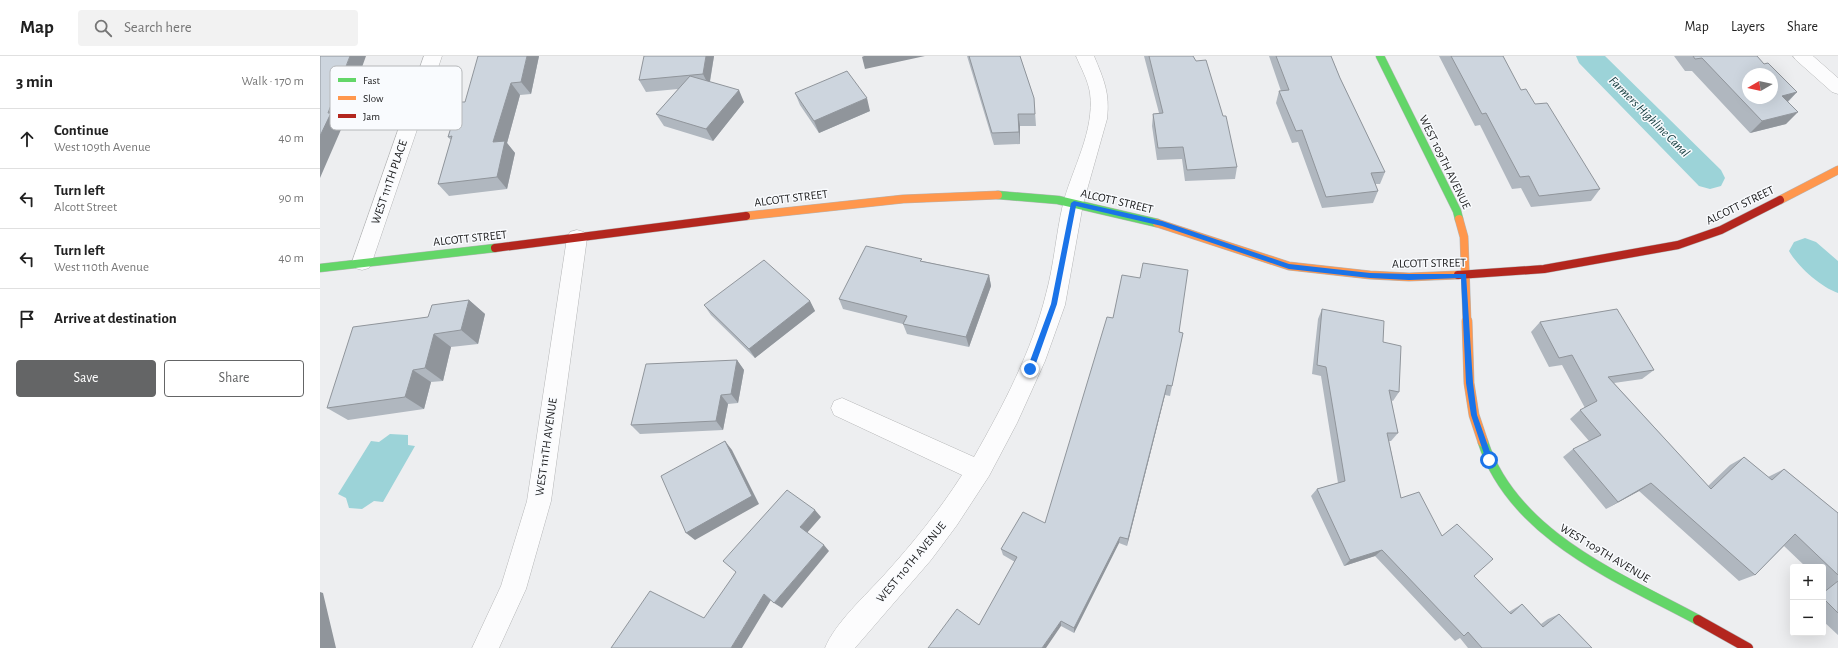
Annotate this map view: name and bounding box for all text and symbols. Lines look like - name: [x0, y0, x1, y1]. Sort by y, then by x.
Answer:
- search box: [78, 10, 358, 46]
- icon: search: [92, 17, 114, 39]
- text: Map: [20, 18, 54, 37]
- text: Search here: [124, 20, 192, 35]
- text: Map: [1684, 20, 1709, 34]
- text: Layers: [1731, 20, 1765, 34]
- text: Share: [1787, 20, 1818, 34]
- legend: [330, 66, 462, 130]
- north arrow: [1742, 68, 1778, 104]
- text: 3 min: [16, 73, 53, 90]
- water label: Farmers Highline Canal: [1606, 74, 1692, 160]
- text: Walk · 170 m: [241, 75, 304, 88]
- text: Fast: [363, 75, 381, 86]
- text: Slow: [363, 93, 384, 104]
- text: Jam: [363, 111, 380, 122]
- street label: WEST 109TH AVENUE: [1417, 113, 1473, 211]
- text: Continue: [54, 123, 109, 138]
- icon: ahead: [16, 128, 38, 150]
- text: 40 m: [278, 132, 304, 145]
- street label: WEST 111TH PLACE: [369, 138, 409, 226]
- text: West 109th Avenue: [54, 141, 151, 154]
- text: Turn left: [54, 183, 105, 198]
- street label: ALCOTT STREET: [1704, 183, 1776, 227]
- street label: ALCOTT STREET: [1080, 187, 1155, 215]
- icon: left: [16, 188, 38, 210]
- street label: ALCOTT STREET: [754, 188, 829, 208]
- text: 90 m: [278, 192, 304, 205]
- text: Alcott Street: [54, 201, 117, 214]
- street label: ALCOTT STREET: [433, 228, 508, 248]
- text: Turn left: [54, 243, 105, 258]
- icon: left: [16, 248, 38, 270]
- text: 40 m: [278, 252, 304, 265]
- street label: ALCOTT STREET: [1392, 256, 1466, 270]
- text: West 110th Avenue: [54, 261, 149, 274]
- icon: arrive: [16, 308, 38, 330]
- text: Arrive at destination: [54, 311, 177, 326]
- button: Save: [16, 360, 156, 397]
- button: Share: [164, 360, 304, 397]
- route end: [1021, 360, 1039, 378]
- street label: WEST 111TH AVENUE: [533, 397, 559, 497]
- route start: [1480, 451, 1498, 469]
- street label: WEST 110TH AVENUE: [874, 519, 948, 605]
- street label: WEST 109TH AVENUE: [1558, 521, 1652, 585]
- map controls: [1790, 564, 1826, 636]
- button: +: [1790, 564, 1826, 600]
- button: −: [1790, 600, 1826, 636]

